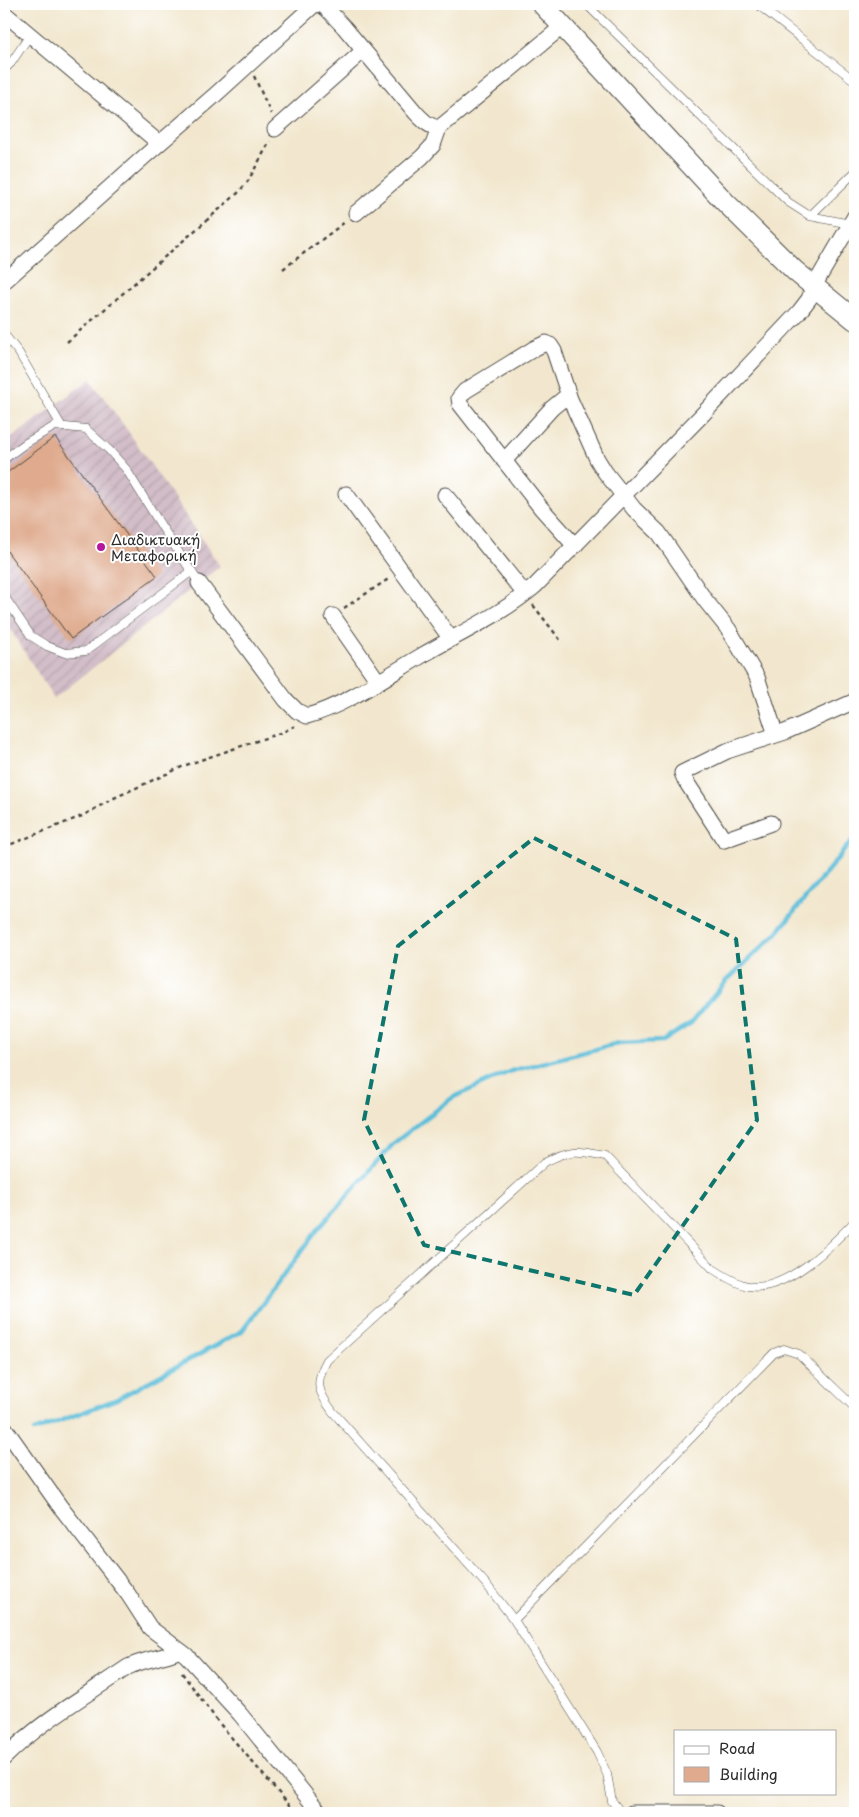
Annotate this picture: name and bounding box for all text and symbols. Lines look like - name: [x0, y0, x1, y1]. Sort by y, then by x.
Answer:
- place label: Διαδικτυακή Μεταφορική: [111, 529, 200, 566]
- marker: Διαδικτυακή Μεταφορική: [95, 541, 107, 553]
- legend: [674, 1730, 836, 1794]
- text: Road: [719, 1736, 755, 1759]
- text: Building: [719, 1762, 778, 1785]

